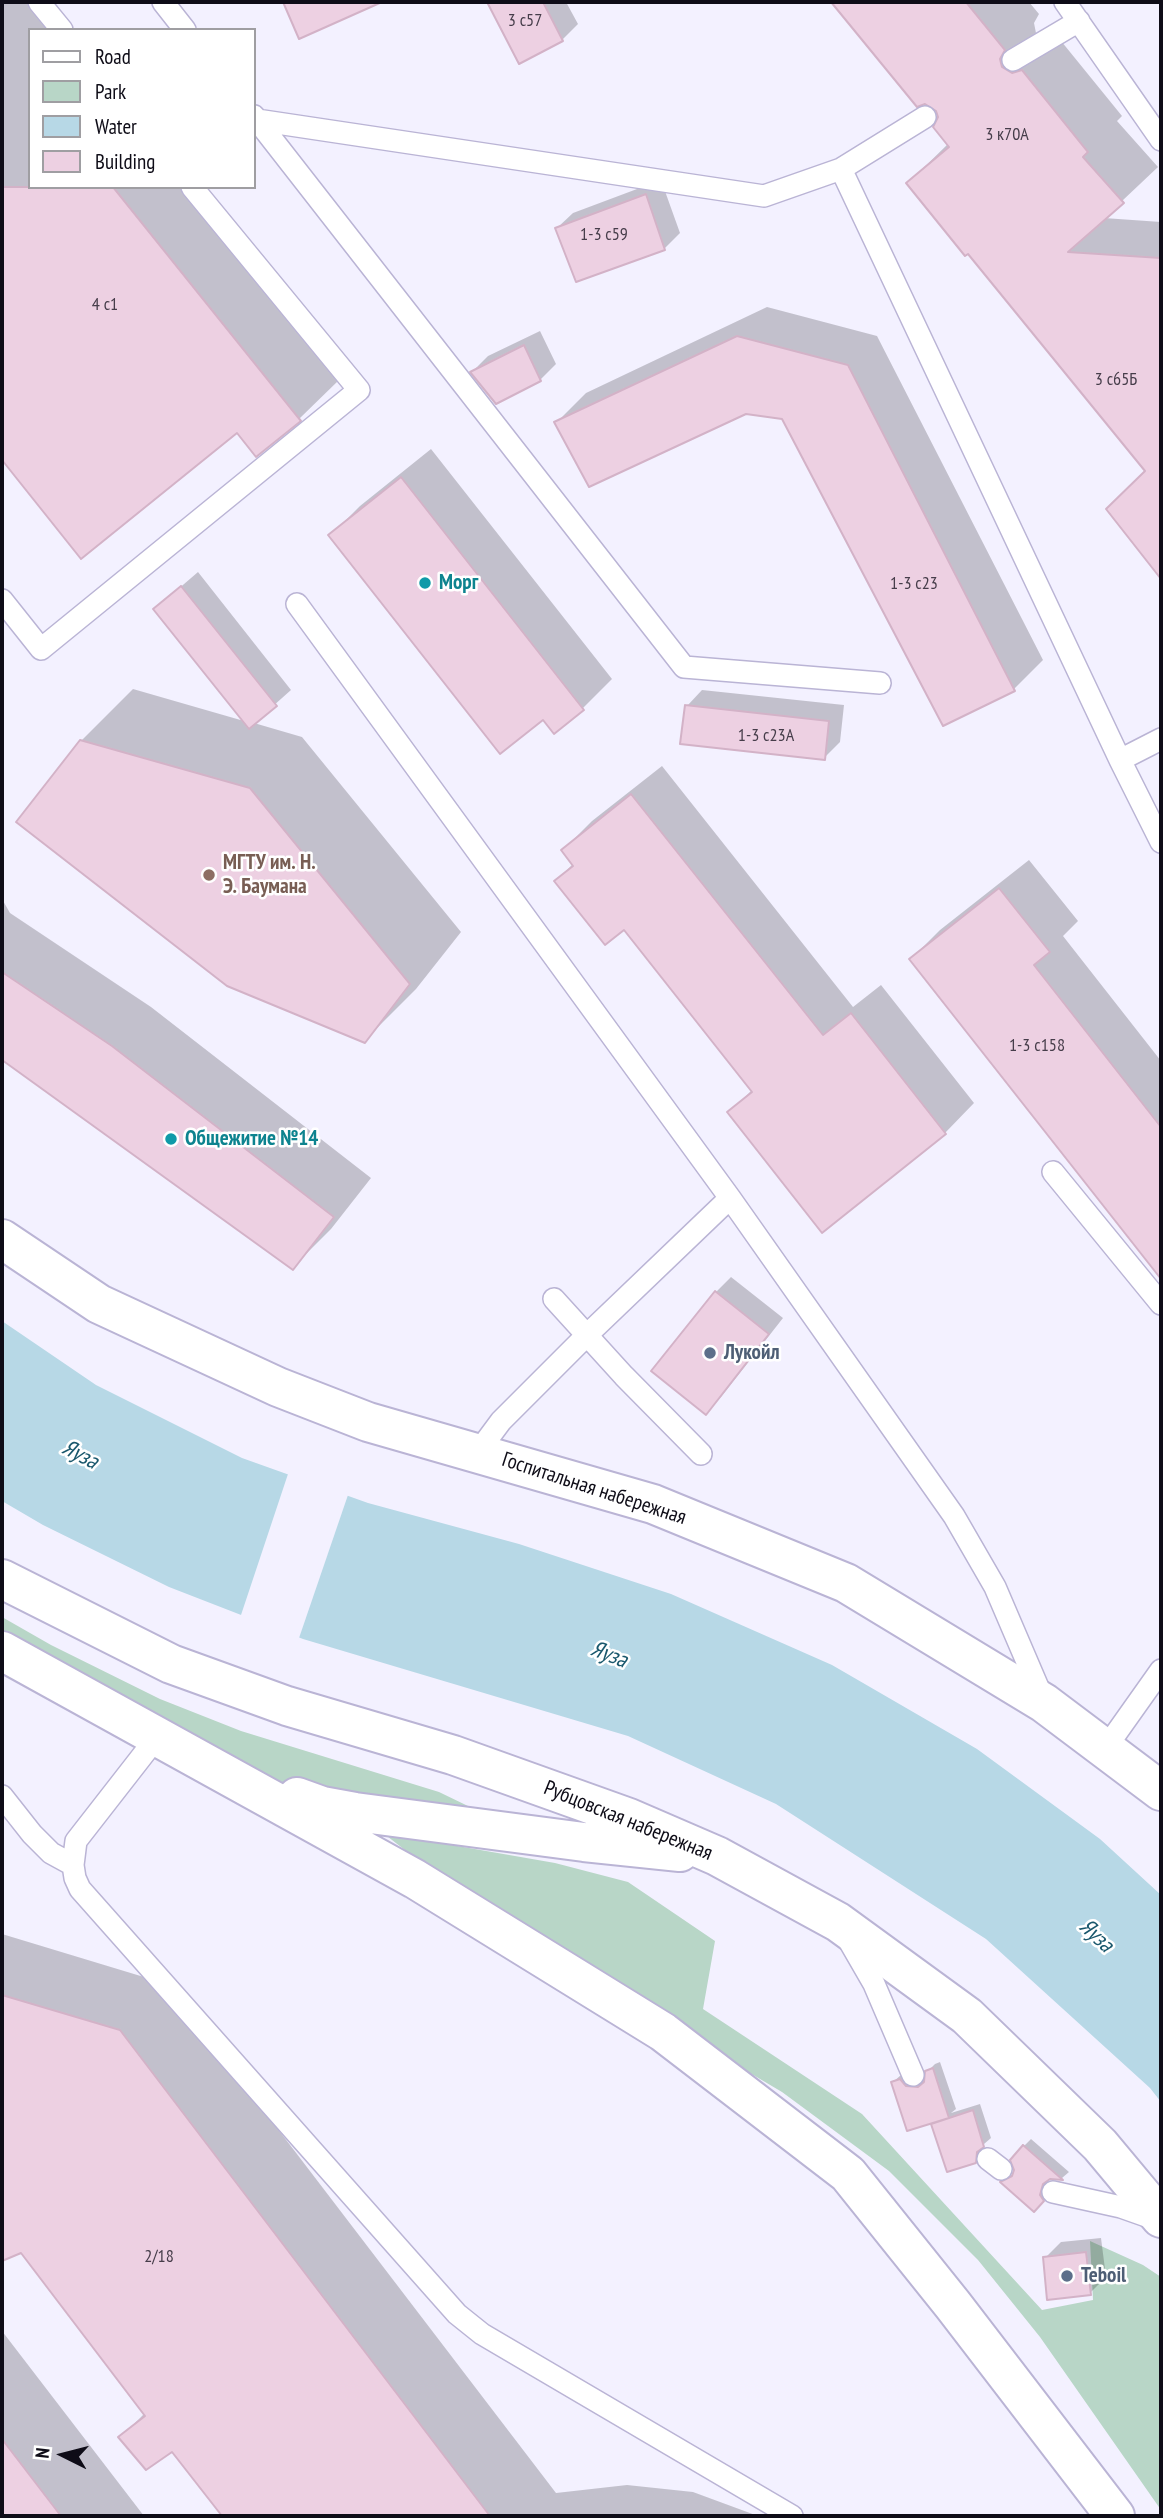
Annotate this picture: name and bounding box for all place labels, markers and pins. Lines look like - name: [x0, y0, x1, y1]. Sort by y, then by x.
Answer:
- place label: Морг: [439, 570, 478, 596]
- marker: Морг: [417, 575, 433, 591]
- place label: МГТУ им. Н. Э. Баумана: [223, 850, 316, 900]
- marker: МГТУ им. Н. Э. Баумана: [201, 867, 217, 883]
- place label: Общежитие №14: [185, 1126, 318, 1152]
- marker: Общежитие №14: [163, 1131, 179, 1147]
- place label: Лукойл: [724, 1340, 780, 1366]
- marker: Лукойл: [702, 1345, 718, 1361]
- place label: Teboil: [1081, 2263, 1126, 2289]
- marker: Teboil: [1059, 2268, 1075, 2284]

